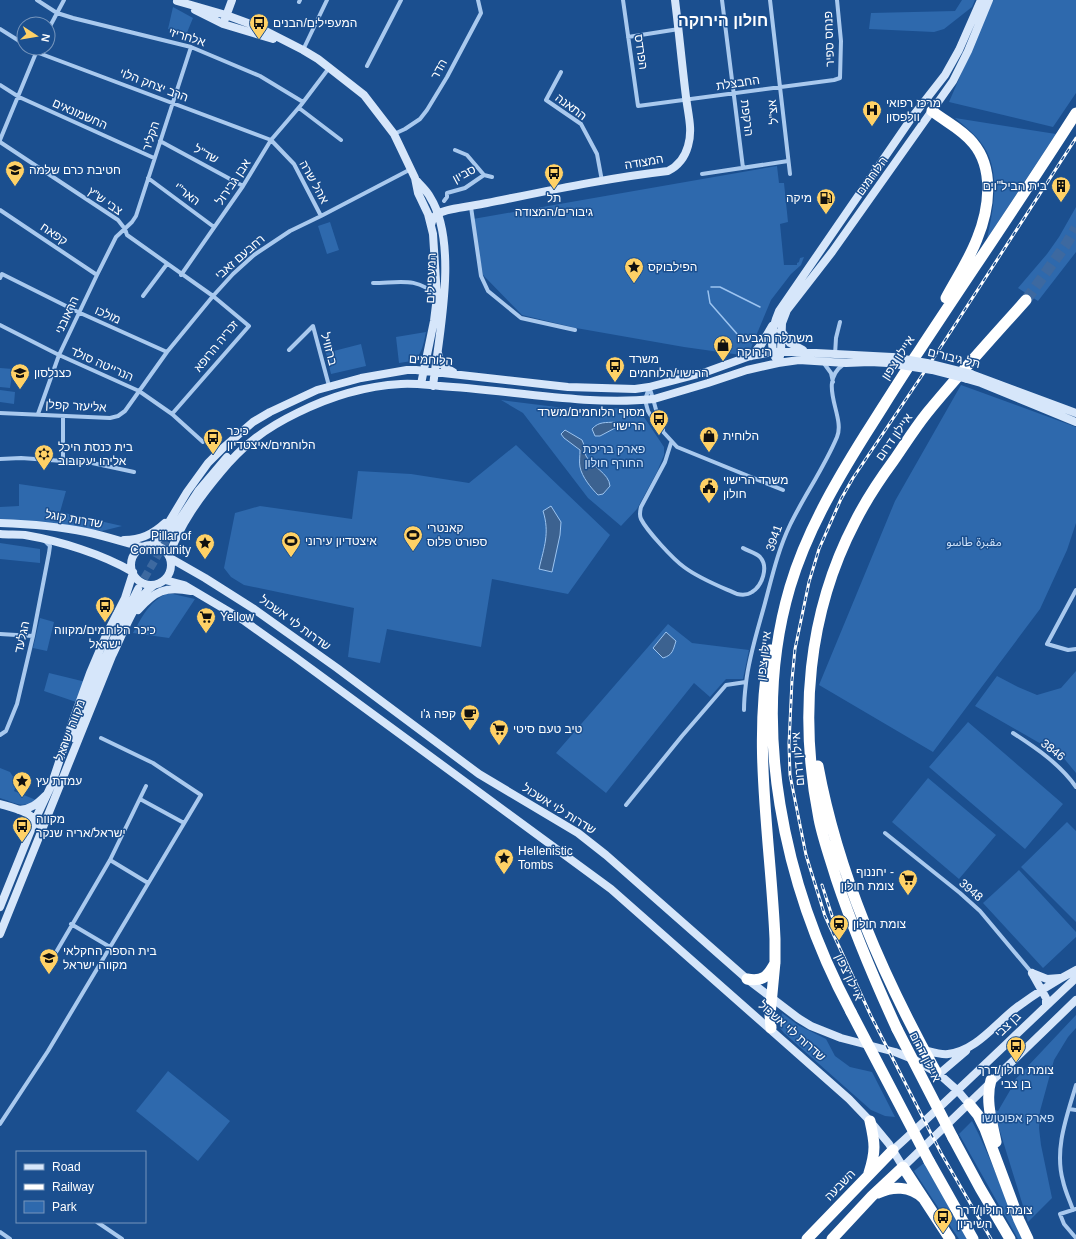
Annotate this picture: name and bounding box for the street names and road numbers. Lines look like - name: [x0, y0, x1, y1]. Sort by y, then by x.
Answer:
- street label: פנחס ספיר: [821, 11, 837, 67]
- street label: אלחריזי: [167, 25, 208, 49]
- street label: הפרדס: [632, 33, 650, 71]
- street label: הדר: [428, 57, 450, 81]
- street label: הרב יצחק הלוי: [118, 66, 190, 104]
- street label: החבצלת: [715, 73, 761, 93]
- street label: התאנה: [553, 91, 589, 123]
- street label: החשמונאים: [50, 96, 110, 132]
- street label: הרקפת: [738, 99, 756, 137]
- street label: אצ"ל: [765, 99, 781, 125]
- street label: הקליר: [140, 119, 162, 153]
- street label: שד"ל: [191, 142, 221, 166]
- street label: המצודה: [623, 152, 665, 172]
- street label: הלוחמים: [853, 154, 891, 198]
- street label: אבן גבירול: [213, 156, 254, 208]
- street label: אהל שרה: [296, 158, 332, 206]
- street label: סביון: [450, 162, 478, 186]
- street label: האר"י: [171, 180, 203, 208]
- street label: צבי ש"ץ: [85, 184, 125, 218]
- street label: קפאח: [38, 220, 70, 248]
- street label: רחבעם זאבי: [212, 232, 268, 282]
- street label: המעפילים: [423, 253, 439, 303]
- street label: הראובני: [52, 294, 82, 336]
- street label: מולכו: [93, 303, 123, 327]
- street label: זכריה הרופא: [191, 317, 241, 375]
- street label: ברזוויל: [318, 331, 340, 367]
- street label: איילון צפון: [879, 333, 918, 383]
- street label: הנרייטה סולד: [68, 344, 136, 384]
- street label: תל גיבורים: [926, 345, 982, 371]
- street label: הלוחמים: [409, 352, 453, 368]
- street label: אליעזר קפלן: [45, 397, 107, 415]
- street label: איילון דרום: [873, 410, 915, 463]
- street label: שדרות קוגל: [44, 507, 104, 531]
- street label: 3941: [763, 523, 785, 553]
- street label: שדרות לוי אשכול: [257, 593, 333, 654]
- street label: הגלעד: [12, 620, 32, 654]
- street label: איילון צפון: [754, 630, 774, 682]
- street label: מקווה ישראל: [52, 697, 88, 763]
- street label: איילון דרום: [789, 731, 807, 787]
- street label: 3846: [1038, 736, 1068, 764]
- street label: שדרות לוי אשכול: [520, 781, 599, 837]
- street label: 3948: [956, 876, 986, 904]
- street label: איילון צפון: [832, 951, 866, 1003]
- street label: שדרות לוי אשכול: [756, 998, 829, 1064]
- street label: בן צבי: [992, 1009, 1024, 1041]
- street label: איילון דרום: [907, 1030, 944, 1085]
- street label: השבעה: [822, 1167, 858, 1203]

